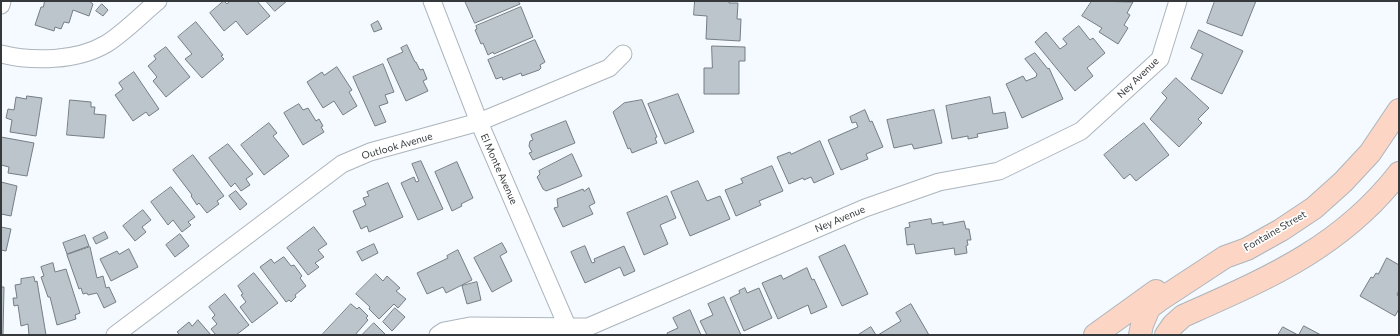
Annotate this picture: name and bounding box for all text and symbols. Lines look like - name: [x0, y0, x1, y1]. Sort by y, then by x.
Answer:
- street label: Ney Avenue: [1115, 55, 1161, 101]
- street label: Outlook Avenue: [360, 130, 434, 162]
- street label: El Monte Avenue: [478, 132, 520, 206]
- street label: Ney Avenue: [813, 203, 867, 235]
- street label: Fontaine Street: [1242, 208, 1308, 254]

